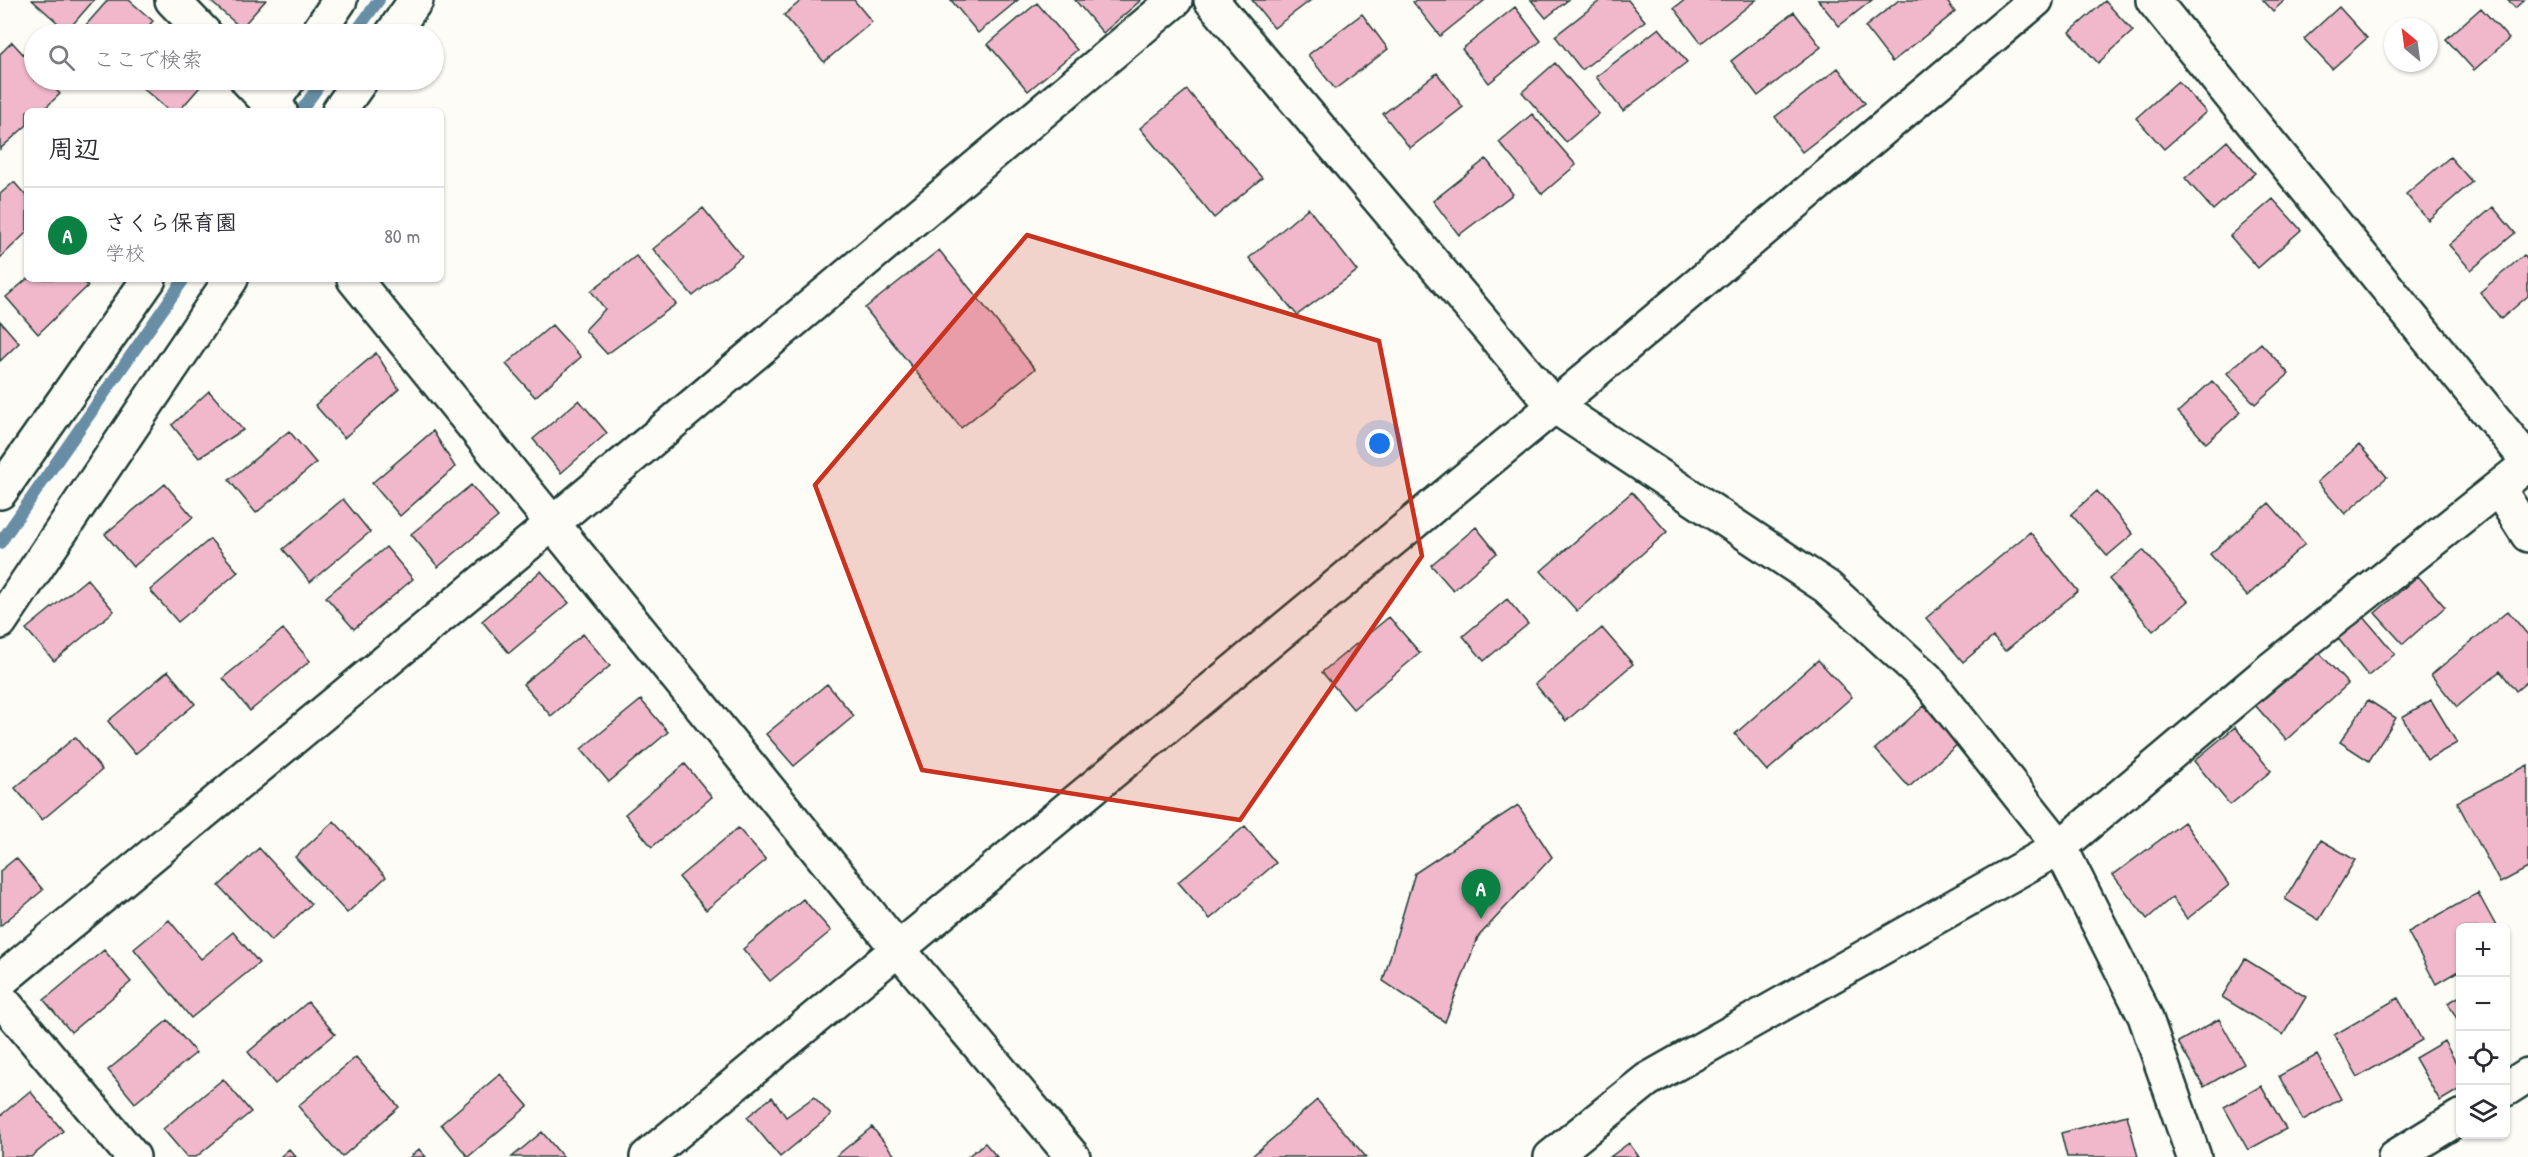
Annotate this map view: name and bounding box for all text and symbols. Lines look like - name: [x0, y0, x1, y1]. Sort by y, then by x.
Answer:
- north arrow: [2384, 18, 2438, 72]
- search box: [24, 24, 444, 90]
- icon: search: [45, 41, 78, 74]
- text: ここで検索: [93, 44, 203, 74]
- text: 周辺: [48, 131, 100, 166]
- text: さくら保育園: [105, 207, 237, 237]
- text: A: [63, 222, 72, 249]
- text: 80 m: [384, 222, 420, 249]
- text: 学校: [105, 239, 145, 266]
- your location: [1365, 429, 1394, 458]
- pin: A: [1462, 870, 1500, 919]
- map controls: [2456, 923, 2510, 1139]
- button: +: [2456, 923, 2510, 977]
- button: −: [2456, 977, 2510, 1031]
- button: locate: [2456, 1031, 2510, 1085]
- button: layers: [2456, 1085, 2510, 1139]

